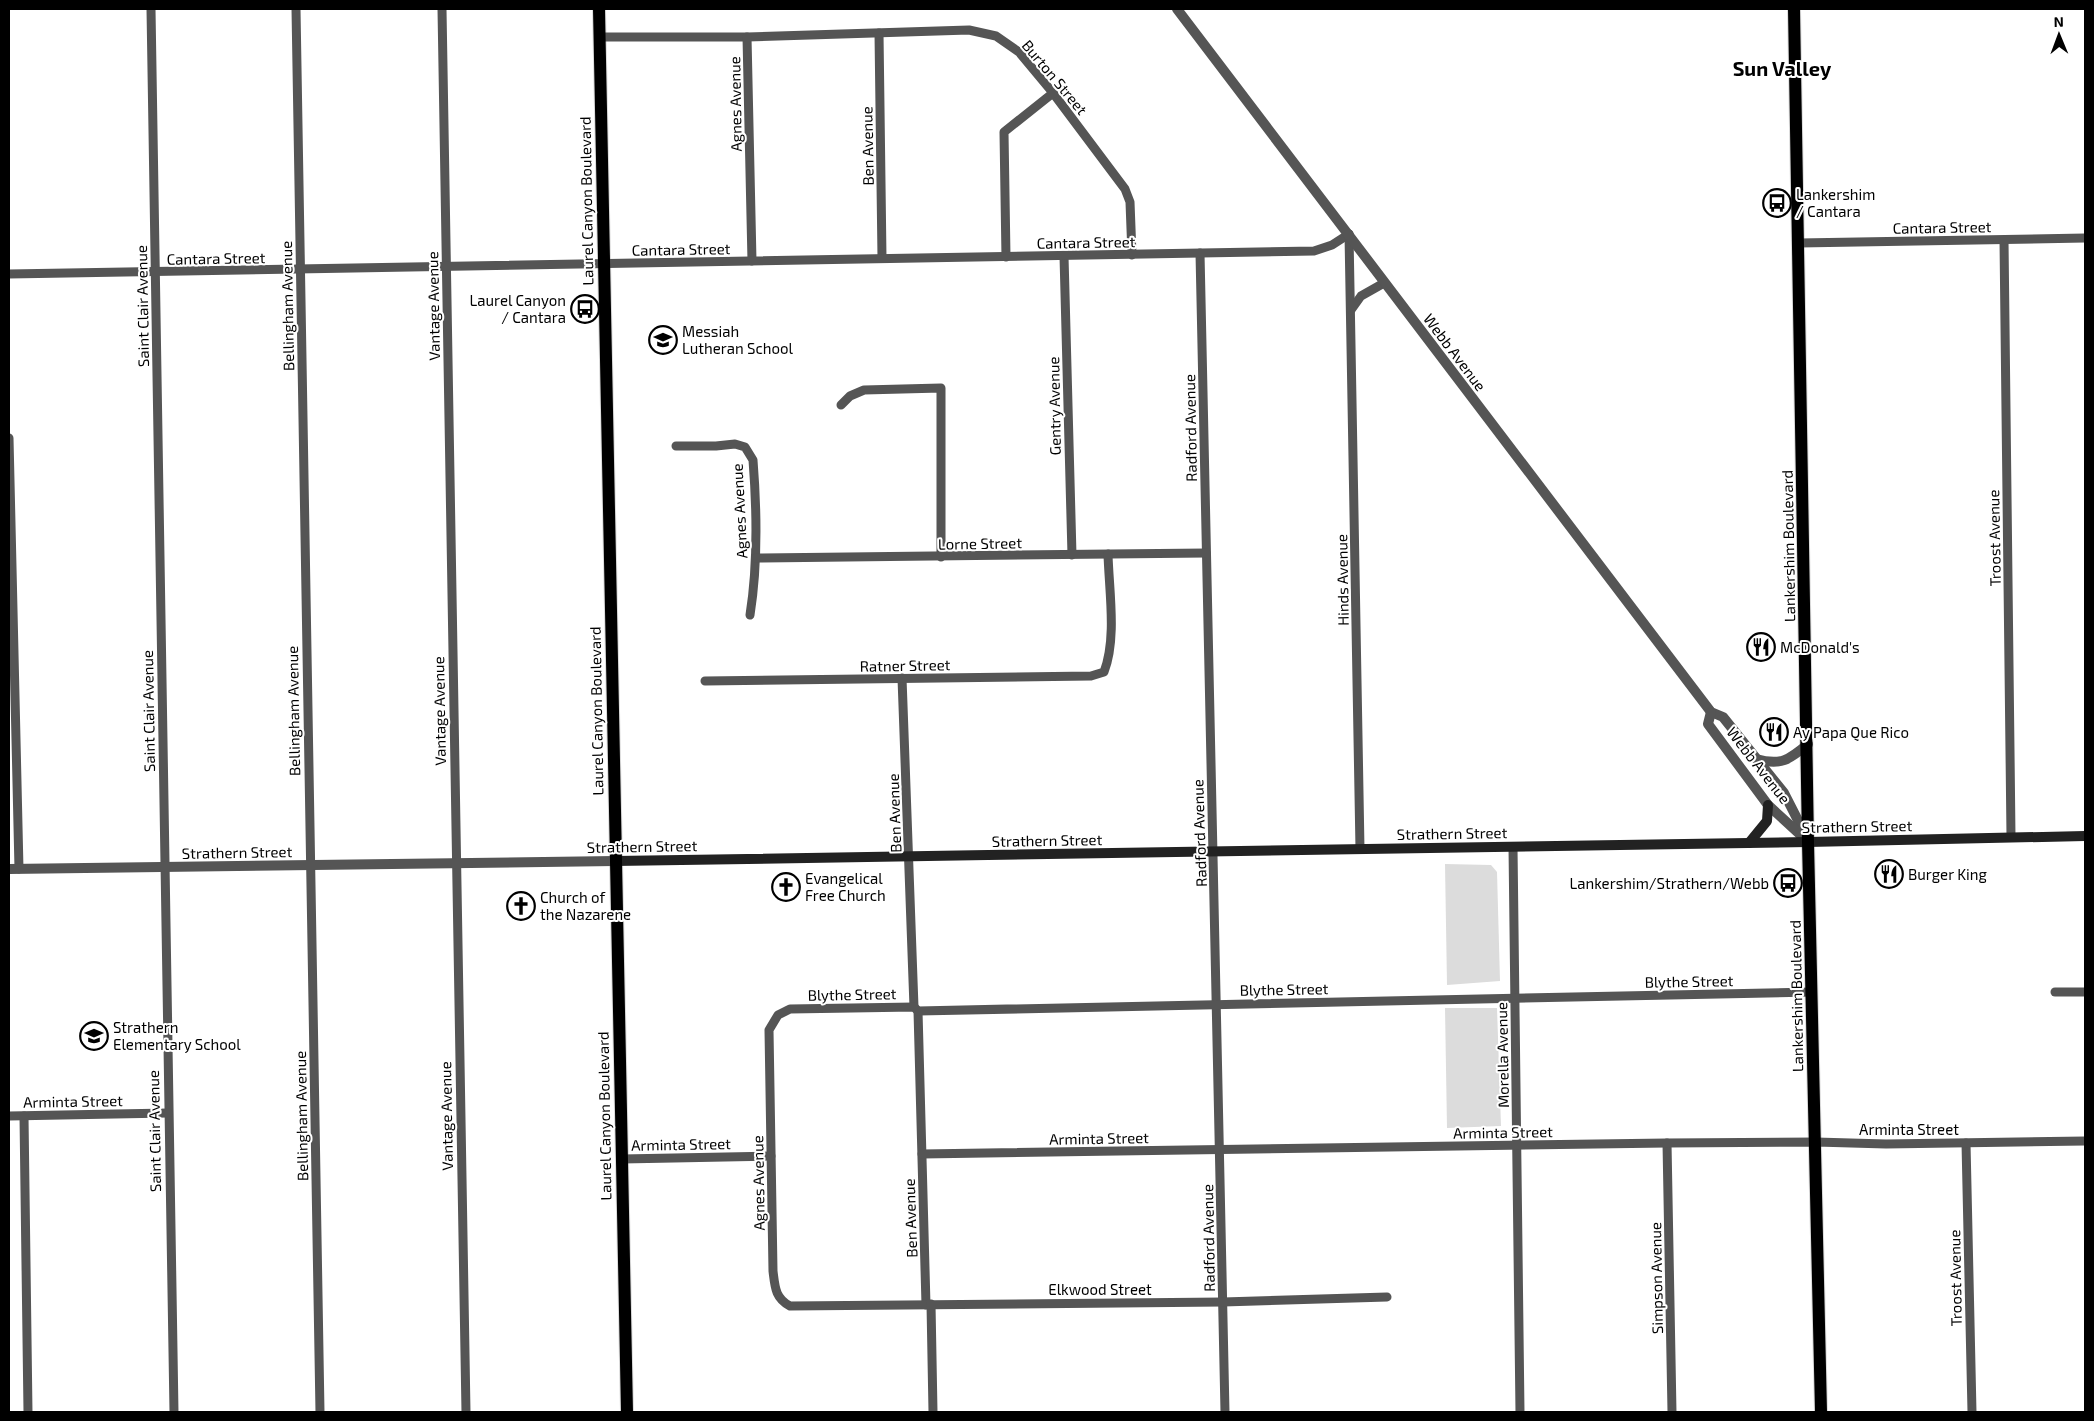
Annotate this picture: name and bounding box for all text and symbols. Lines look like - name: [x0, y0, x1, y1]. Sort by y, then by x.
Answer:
- north arrow: [2034, 10, 2084, 60]
- text: N: [2054, 13, 2064, 30]
- street label: Burton Street: [1019, 36, 1092, 118]
- street label: Agnes Avenue: [725, 56, 745, 152]
- district label: Sun Valley: [1733, 56, 1832, 81]
- street label: Ben Avenue: [857, 106, 877, 186]
- street label: Laurel Canyon Boulevard: [576, 116, 596, 286]
- place label: Lankershim / Cantara: [1796, 185, 1875, 220]
- bus stop icon: Lankershim / Cantara: [1762, 188, 1792, 218]
- street label: Cantara Street: [1892, 217, 1992, 237]
- street label: Cantara Street: [1036, 232, 1136, 252]
- street label: Cantara Street: [631, 239, 731, 259]
- street label: Bellingham Avenue: [277, 241, 297, 371]
- street label: Saint Clair Avenue: [132, 245, 152, 367]
- street label: Cantara Street: [166, 248, 266, 268]
- street label: Vantage Avenue: [423, 251, 443, 361]
- place label: Laurel Canyon / Cantara: [470, 291, 566, 326]
- bus stop icon: Laurel Canyon / Cantara: [570, 294, 600, 324]
- street label: Webb Avenue: [1420, 310, 1490, 394]
- place label: Messiah Lutheran School: [682, 322, 794, 357]
- school or university icon: Messiah Lutheran School: [648, 325, 678, 355]
- street label: Gentry Avenue: [1044, 356, 1064, 456]
- street label: Radford Avenue: [1180, 374, 1200, 482]
- street label: Agnes Avenue: [728, 463, 750, 559]
- street label: Lankershim Boulevard: [1778, 470, 1798, 622]
- street label: Troost Avenue: [1984, 489, 2004, 587]
- street label: Lorne Street: [938, 533, 1022, 553]
- street label: Hinds Avenue: [1332, 534, 1352, 626]
- street label: Laurel Canyon Boulevard: [586, 626, 606, 796]
- restaurant icon: McDonald's: [1746, 632, 1776, 662]
- place label: McDonald's: [1780, 638, 1860, 656]
- street label: Bellingham Avenue: [283, 646, 303, 776]
- street label: Saint Clair Avenue: [138, 650, 158, 772]
- street label: Ratner Street: [859, 655, 951, 675]
- street label: Vantage Avenue: [429, 656, 449, 766]
- restaurant icon: Ay Papa Que Rico: [1759, 717, 1789, 747]
- street label: Webb Avenue: [1723, 723, 1795, 807]
- place label: Ay Papa Que Rico: [1793, 723, 1909, 742]
- street label: Ben Avenue: [884, 773, 904, 853]
- street label: Radford Avenue: [1188, 779, 1210, 887]
- street label: Strathern Street: [1802, 816, 1913, 836]
- street label: Strathern Street: [1397, 823, 1508, 843]
- street label: Strathern Street: [992, 830, 1103, 850]
- street label: Strathern Street: [587, 836, 698, 856]
- street label: Strathern Street: [182, 842, 293, 862]
- restaurant icon: Burger King: [1874, 859, 1904, 889]
- place label: Burger King: [1908, 865, 1988, 883]
- bus stop icon: Lankershim/Strathern/Webb: [1773, 868, 1803, 898]
- place label: Evangelical Free Church: [805, 869, 886, 904]
- church icon: Evangelical Free Church: [771, 872, 801, 902]
- place label: Lankershim/Strathern/Webb: [1570, 874, 1769, 892]
- place label: Church of the Nazarene: [540, 888, 631, 923]
- church icon: Church of the Nazarene: [506, 891, 536, 921]
- street label: Lankershim Boulevard: [1786, 920, 1806, 1072]
- street label: Blythe Street: [1644, 971, 1734, 991]
- street label: Blythe Street: [1239, 979, 1329, 999]
- street label: Blythe Street: [807, 984, 897, 1004]
- street label: Morella Avenue: [1492, 1002, 1512, 1108]
- place label: Strathern Elementary School: [113, 1018, 241, 1053]
- school or university icon: Strathern Elementary School: [79, 1021, 109, 1051]
- street label: Laurel Canyon Boulevard: [594, 1031, 614, 1201]
- street label: Bellingham Avenue: [291, 1051, 311, 1181]
- street label: Vantage Avenue: [436, 1061, 456, 1171]
- street label: Saint Clair Avenue: [144, 1070, 164, 1192]
- street label: Arminta Street: [23, 1091, 123, 1111]
- street label: Arminta Street: [1859, 1120, 1959, 1138]
- street label: Arminta Street: [1453, 1122, 1553, 1142]
- street label: Arminta Street: [1049, 1128, 1149, 1148]
- street label: Arminta Street: [631, 1134, 731, 1154]
- street label: Agnes Avenue: [748, 1135, 768, 1231]
- street label: Ben Avenue: [900, 1178, 920, 1258]
- street label: Radford Avenue: [1198, 1184, 1218, 1292]
- street label: Simpson Avenue: [1646, 1222, 1666, 1334]
- street label: Troost Avenue: [1945, 1229, 1965, 1327]
- street label: Elkwood Street: [1048, 1280, 1152, 1298]

